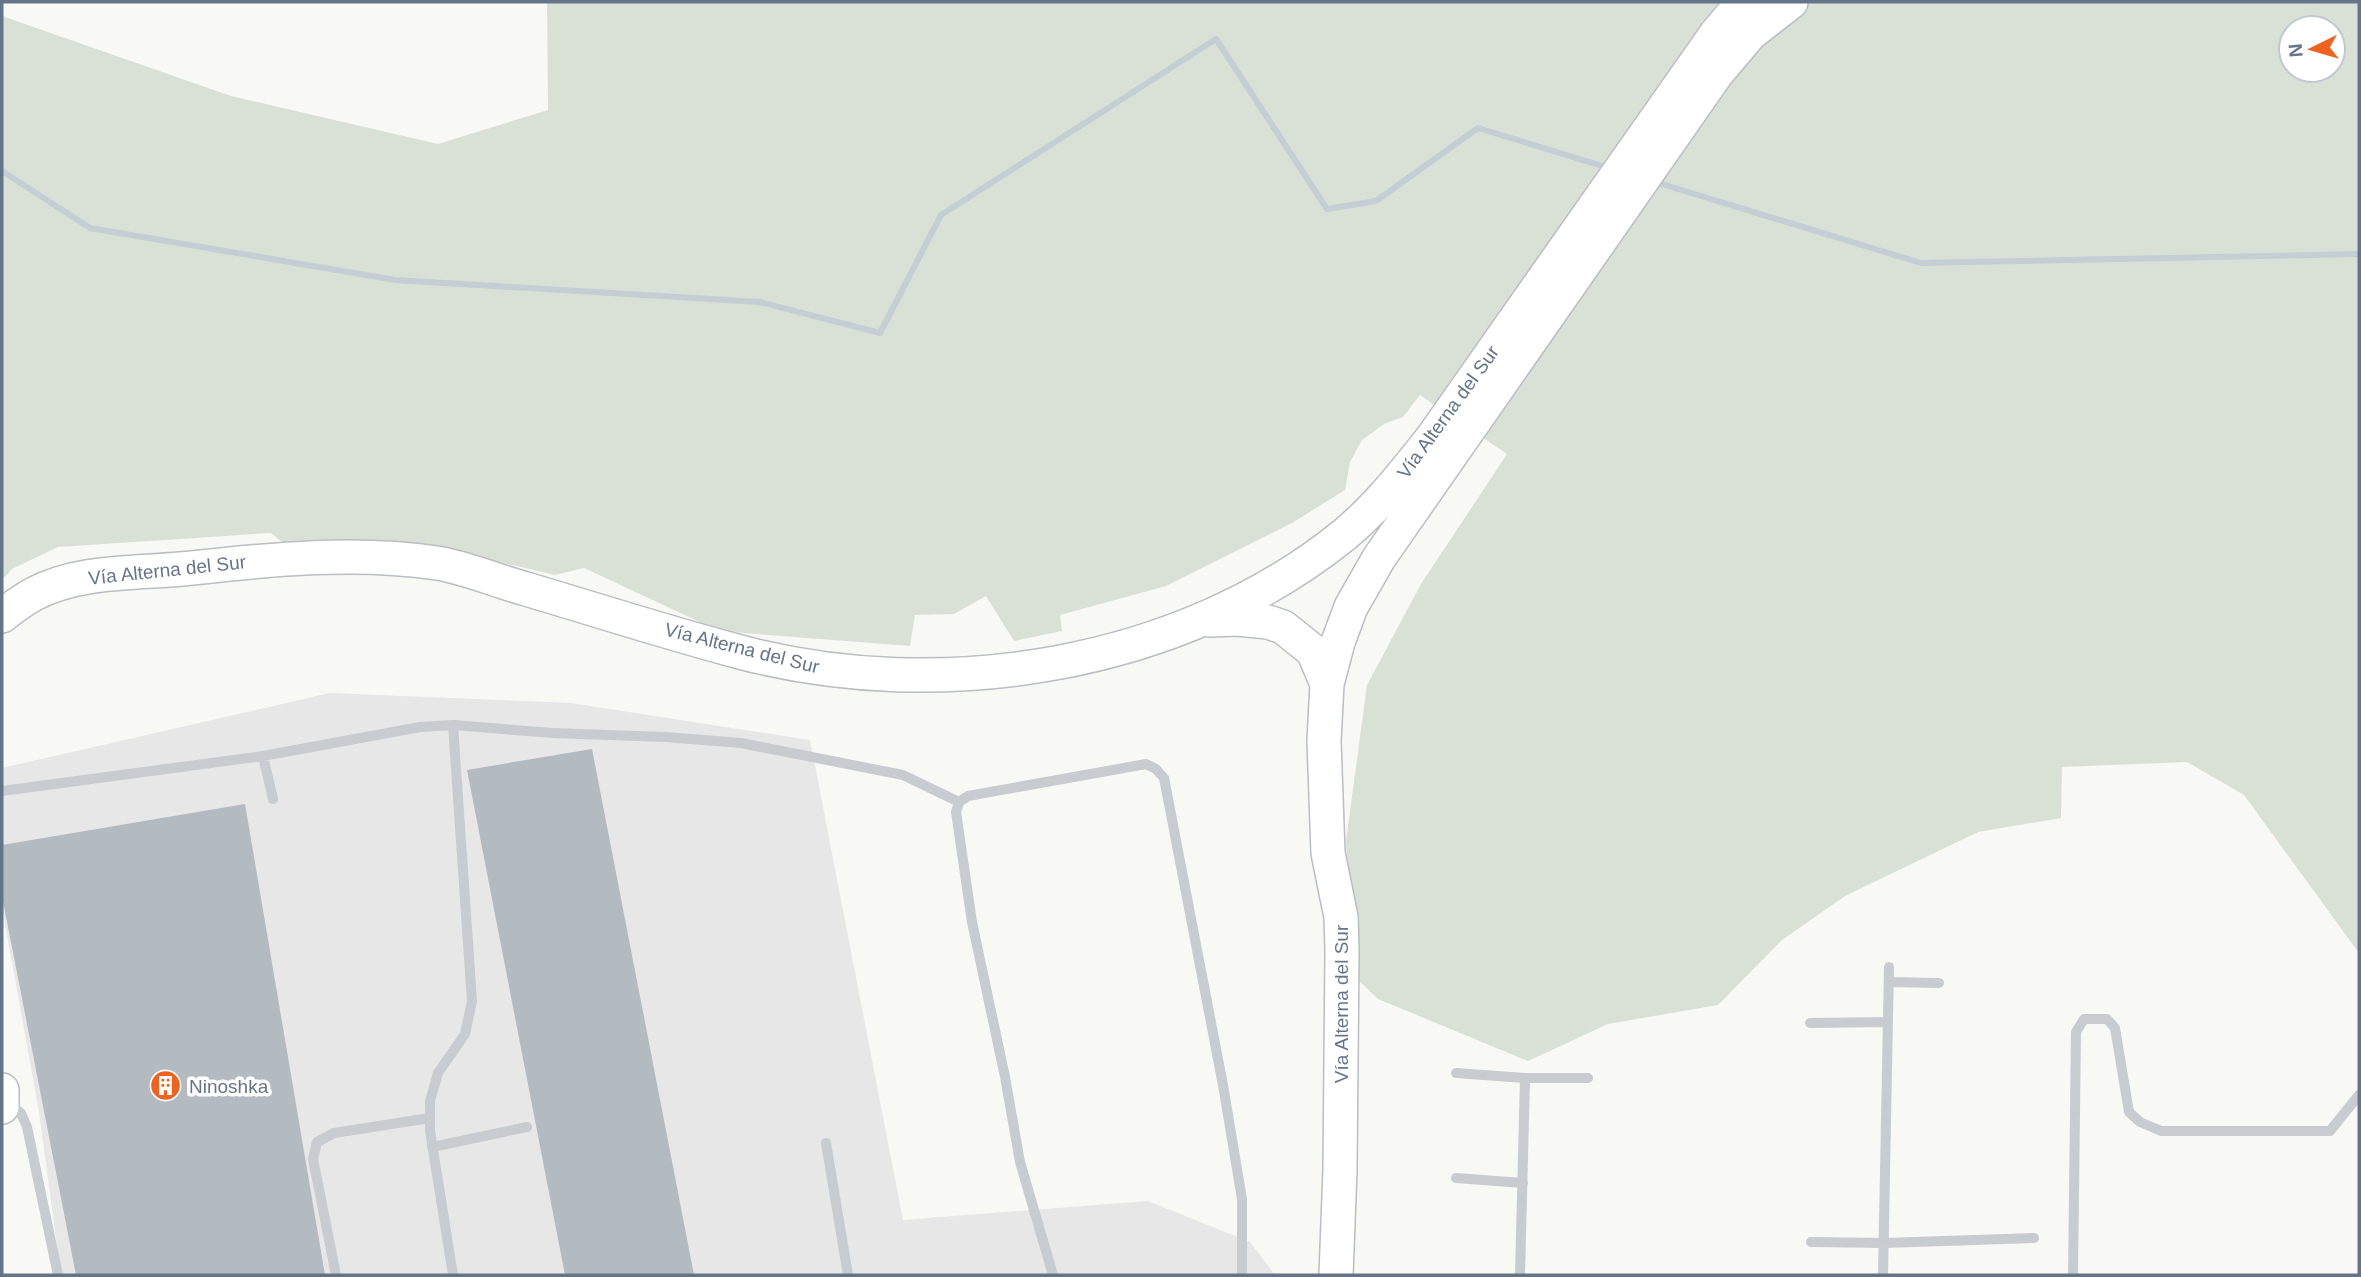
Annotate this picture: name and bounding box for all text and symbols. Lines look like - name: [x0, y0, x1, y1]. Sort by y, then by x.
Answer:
- north arrow: [2277, 14, 2347, 84]
- text: N: [2285, 43, 2307, 58]
- street label: Vía Alterna del Sur: [1393, 341, 1503, 482]
- street label: Vía Alterna del Sur: [87, 551, 248, 589]
- street label: Vía Alterna del Sur: [663, 619, 822, 678]
- street label: Vía Alterna del Sur: [1331, 924, 1352, 1083]
- building icon: Ninoshka: [149, 1069, 183, 1103]
- place label: Ninoshka: [189, 1076, 269, 1097]

